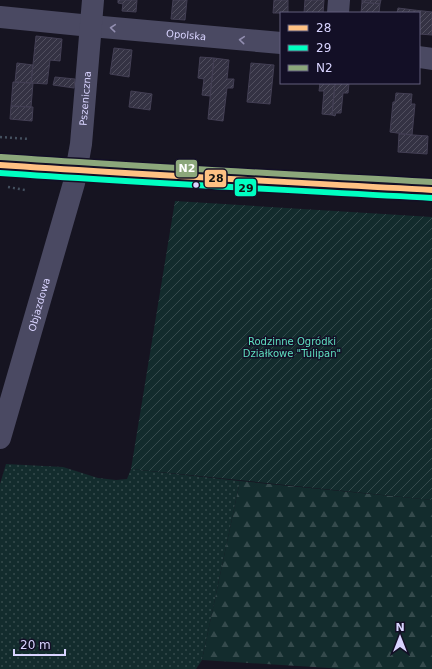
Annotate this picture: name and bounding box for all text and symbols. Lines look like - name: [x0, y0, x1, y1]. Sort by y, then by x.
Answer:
- legend: [280, 12, 420, 84]
- text: 28: [316, 21, 331, 35]
- one-way arrow: [110, 24, 116, 33]
- street label: Opolska: [166, 27, 207, 42]
- one-way arrow: [239, 35, 245, 44]
- text: 29: [316, 41, 331, 55]
- text: N2: [316, 61, 333, 75]
- street label: Pszeniczna: [77, 71, 93, 126]
- line badge: N2: [175, 159, 198, 178]
- text: N2: [179, 162, 195, 175]
- line badge: 28: [204, 169, 227, 188]
- text: 28: [208, 172, 224, 185]
- line badge: 29: [234, 178, 257, 197]
- unlabelled marker: [191, 180, 201, 190]
- text: 29: [238, 182, 254, 195]
- street label: Objazdowa: [26, 276, 52, 333]
- park label: Rodzinne Ogródki Działkowe "Tulipan": [243, 336, 341, 359]
- north arrow: [380, 617, 420, 657]
- text: N: [395, 621, 405, 634]
- scale bar: [14, 631, 65, 657]
- text: 20 m: [20, 638, 51, 652]

